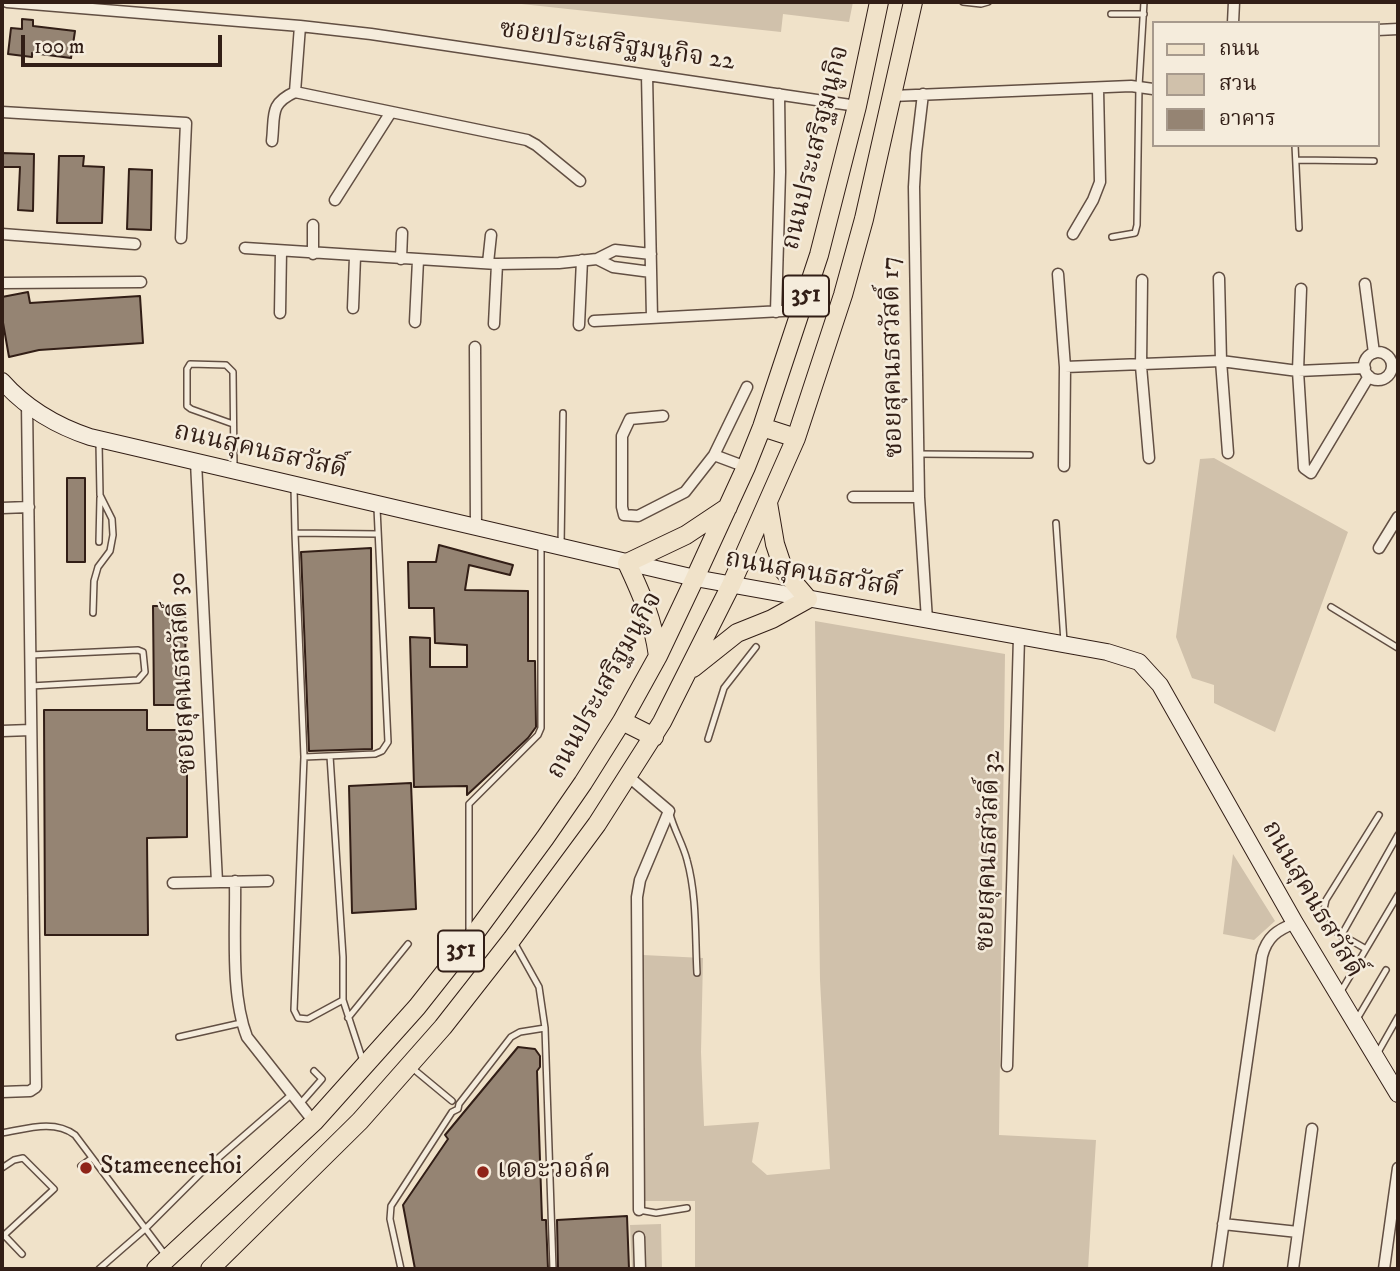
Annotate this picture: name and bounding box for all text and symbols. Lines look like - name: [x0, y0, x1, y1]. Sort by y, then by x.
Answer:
- street label: ซอยประเสริฐมนูกิจ 22: [497, 15, 737, 79]
- scale bar: [24, 21, 226, 65]
- legend: [1152, 21, 1379, 147]
- text: 100 m: [34, 34, 85, 60]
- text: ถนน: [1219, 36, 1260, 62]
- street label: ถนนประเสริฐมนูกิจ: [776, 42, 858, 254]
- text: สวน: [1219, 71, 1257, 97]
- text: อาคาร: [1219, 106, 1276, 132]
- street label: ซอยสุคนธสวัสดิ์ 17: [877, 256, 911, 458]
- road number: 351: [783, 276, 829, 316]
- street label: ถนนสุคนธสวัสดิ์: [170, 417, 350, 487]
- street label: ถนนสุคนธสวัสดิ์: [722, 544, 902, 606]
- street label: ซอยสุคนธสวัสดิ์ 30: [163, 571, 205, 775]
- street label: ถนนประเสริฐมนูกิจ: [542, 587, 670, 785]
- street label: ซอยสุคนธสวัสดิ์ 32: [971, 750, 1009, 952]
- street label: ถนนสุคนธสวัสดิ์: [1253, 816, 1369, 984]
- road number: 351: [438, 931, 484, 972]
- place label: Stameeneehoi: [100, 1152, 242, 1184]
- place label: เดอะวอล์ค: [497, 1156, 611, 1188]
- marker: Stameeneehoi: [78, 1160, 94, 1176]
- marker: เดอะวอล์ค: [475, 1164, 491, 1180]

